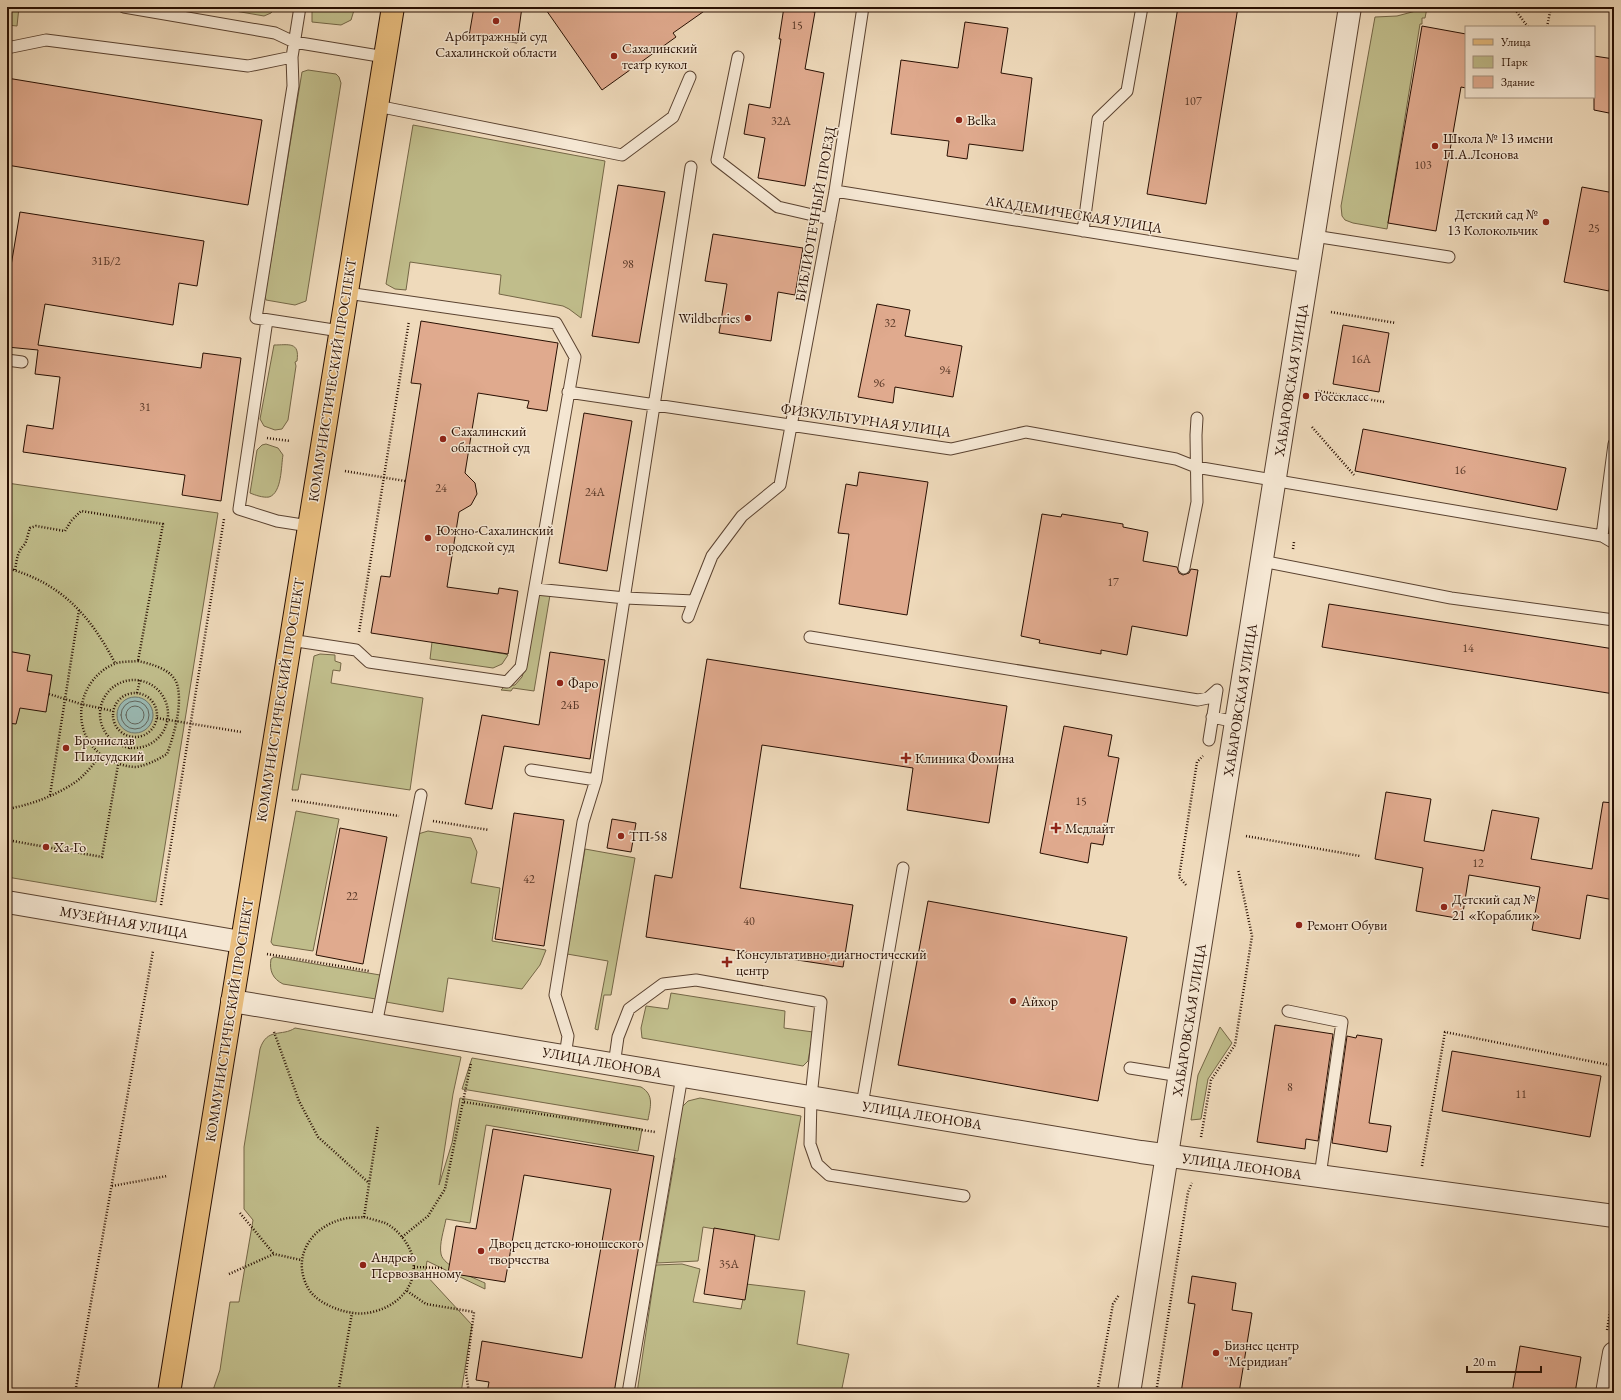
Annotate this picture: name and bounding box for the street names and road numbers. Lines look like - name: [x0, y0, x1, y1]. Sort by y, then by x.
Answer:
- street label: БИБЛИОТЕЧНЫЙ ПРОЕЗД: [791, 125, 839, 303]
- street label: АКАДЕМИЧЕСКАЯ УЛИЦА: [983, 191, 1164, 237]
- street label: КОММУНИСТИЧЕСКИЙ ПРОСПЕКТ: [304, 256, 360, 503]
- street label: ХАБАРОВСКАЯ УЛИЦА: [1270, 302, 1312, 459]
- street label: ФИЗКУЛЬТУРНАЯ УЛИЦА: [780, 399, 953, 441]
- street label: КОММУНИСТИЧЕСКИЙ ПРОСПЕКТ: [252, 576, 308, 823]
- street label: ХАБАРОВСКАЯ УЛИЦА: [1219, 622, 1261, 779]
- street label: КОММУНИСТИЧЕСКИЙ ПРОСПЕКТ: [201, 896, 257, 1143]
- street label: МУЗЕЙНАЯ УЛИЦА: [58, 902, 190, 942]
- street label: ХАБАРОВСКАЯ УЛИЦА: [1168, 942, 1210, 1099]
- street label: УЛИЦА ЛЕОНОВА: [540, 1042, 663, 1081]
- street label: УЛИЦА ЛЕОНОВА: [860, 1096, 983, 1133]
- street label: УЛИЦА ЛЕОНОВА: [1180, 1149, 1303, 1183]

